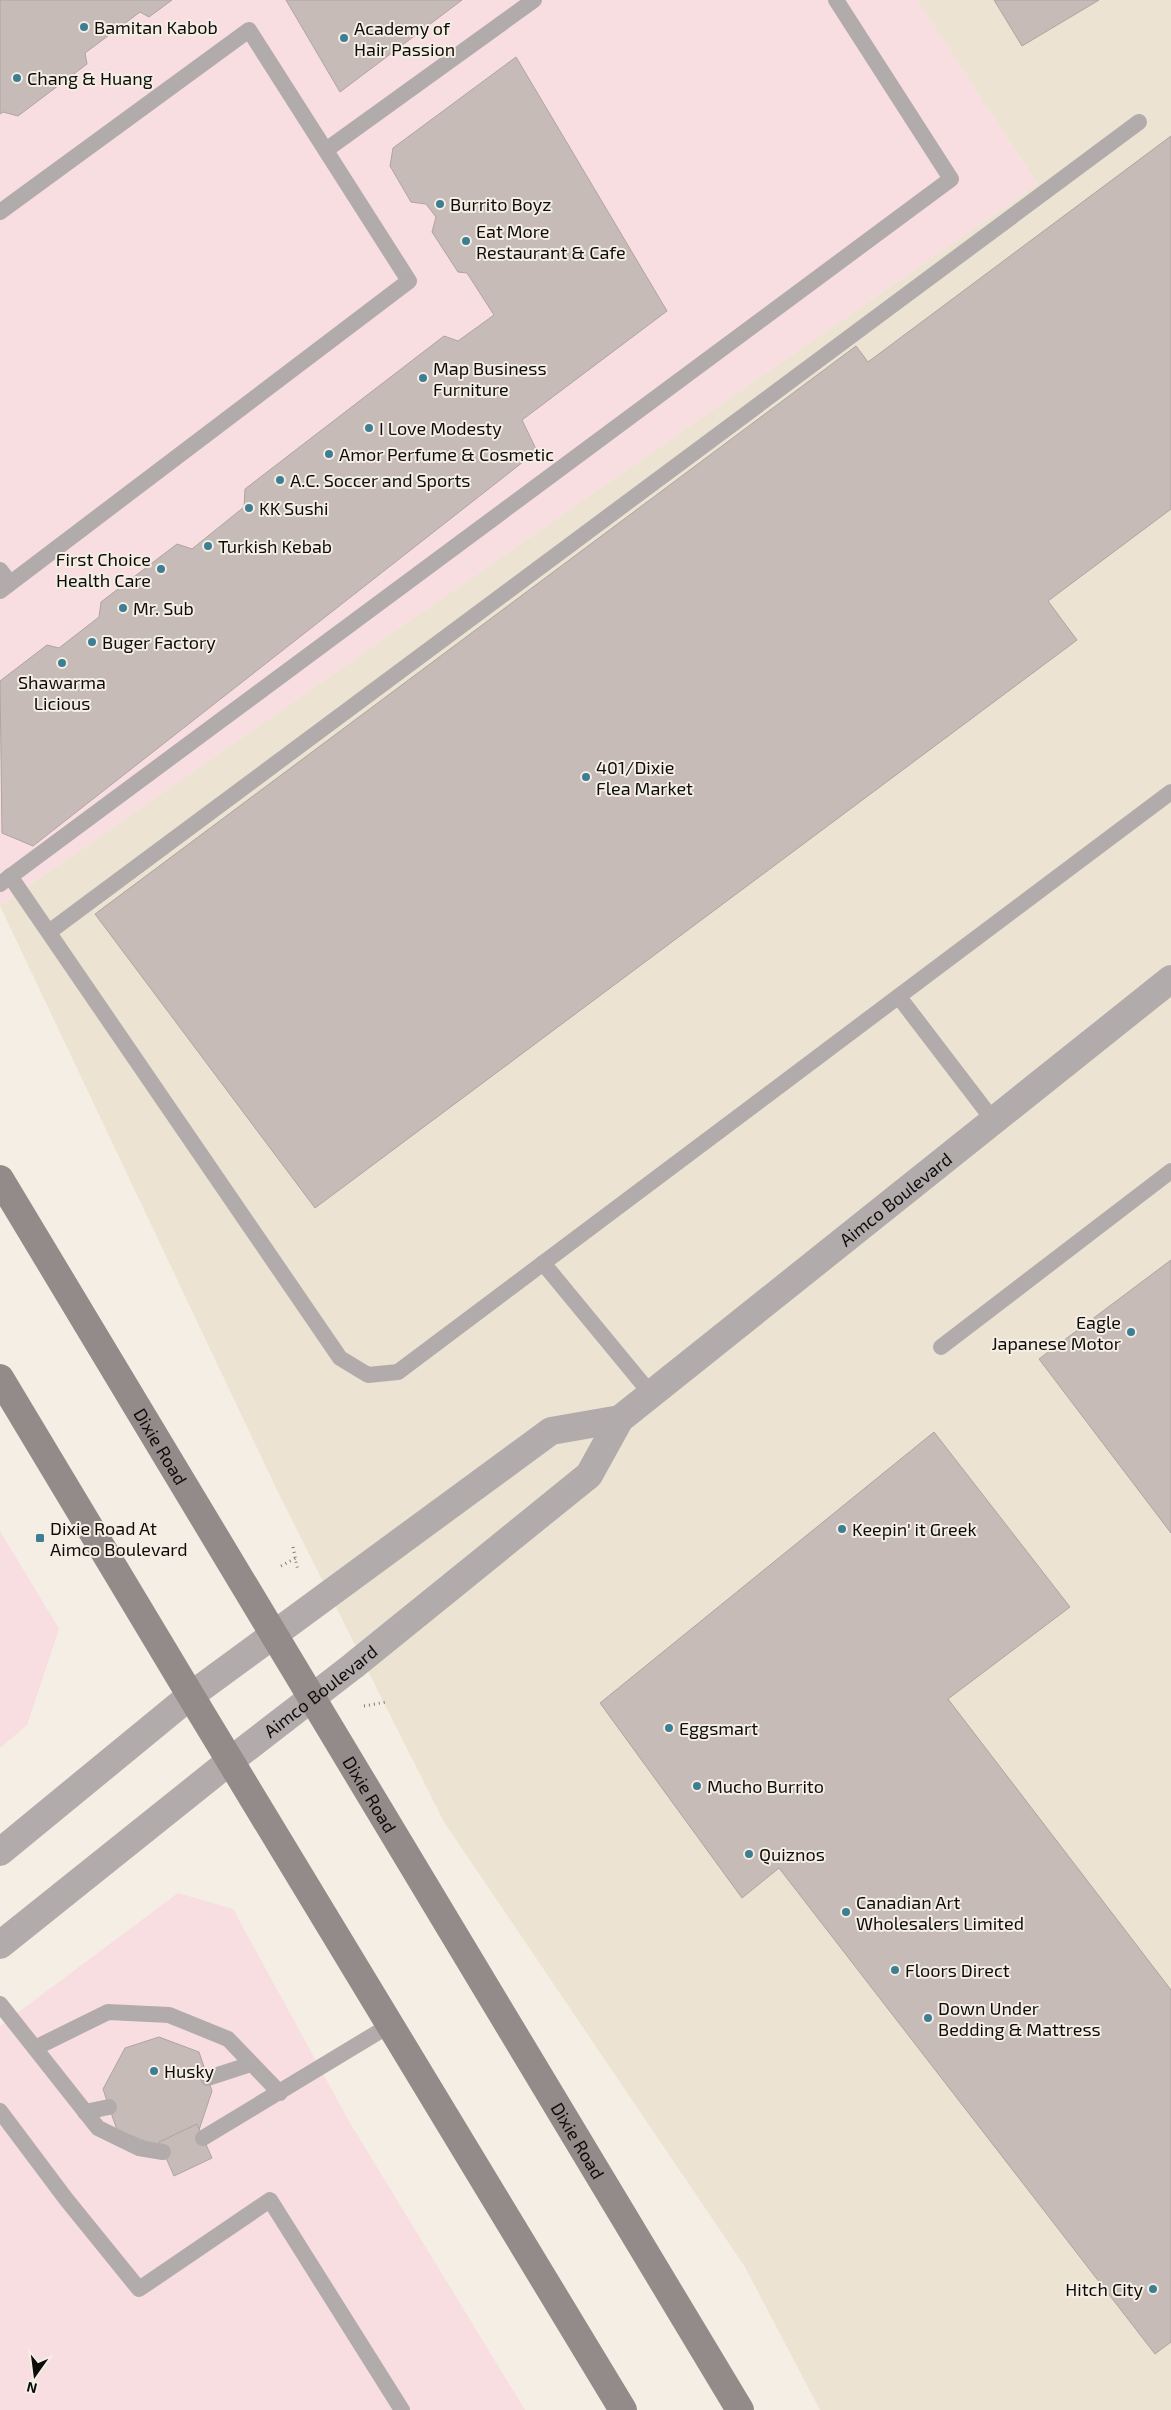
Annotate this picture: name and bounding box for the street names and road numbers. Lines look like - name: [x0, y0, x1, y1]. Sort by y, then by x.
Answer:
- street label: Aimco Boulevard: [835, 1148, 956, 1251]
- street label: Dixie Road: [129, 1404, 192, 1489]
- street label: Aimco Boulevard: [259, 1640, 382, 1742]
- street label: Dixie Road: [338, 1752, 401, 1837]
- street label: Dixie Road: [547, 2098, 610, 2183]

